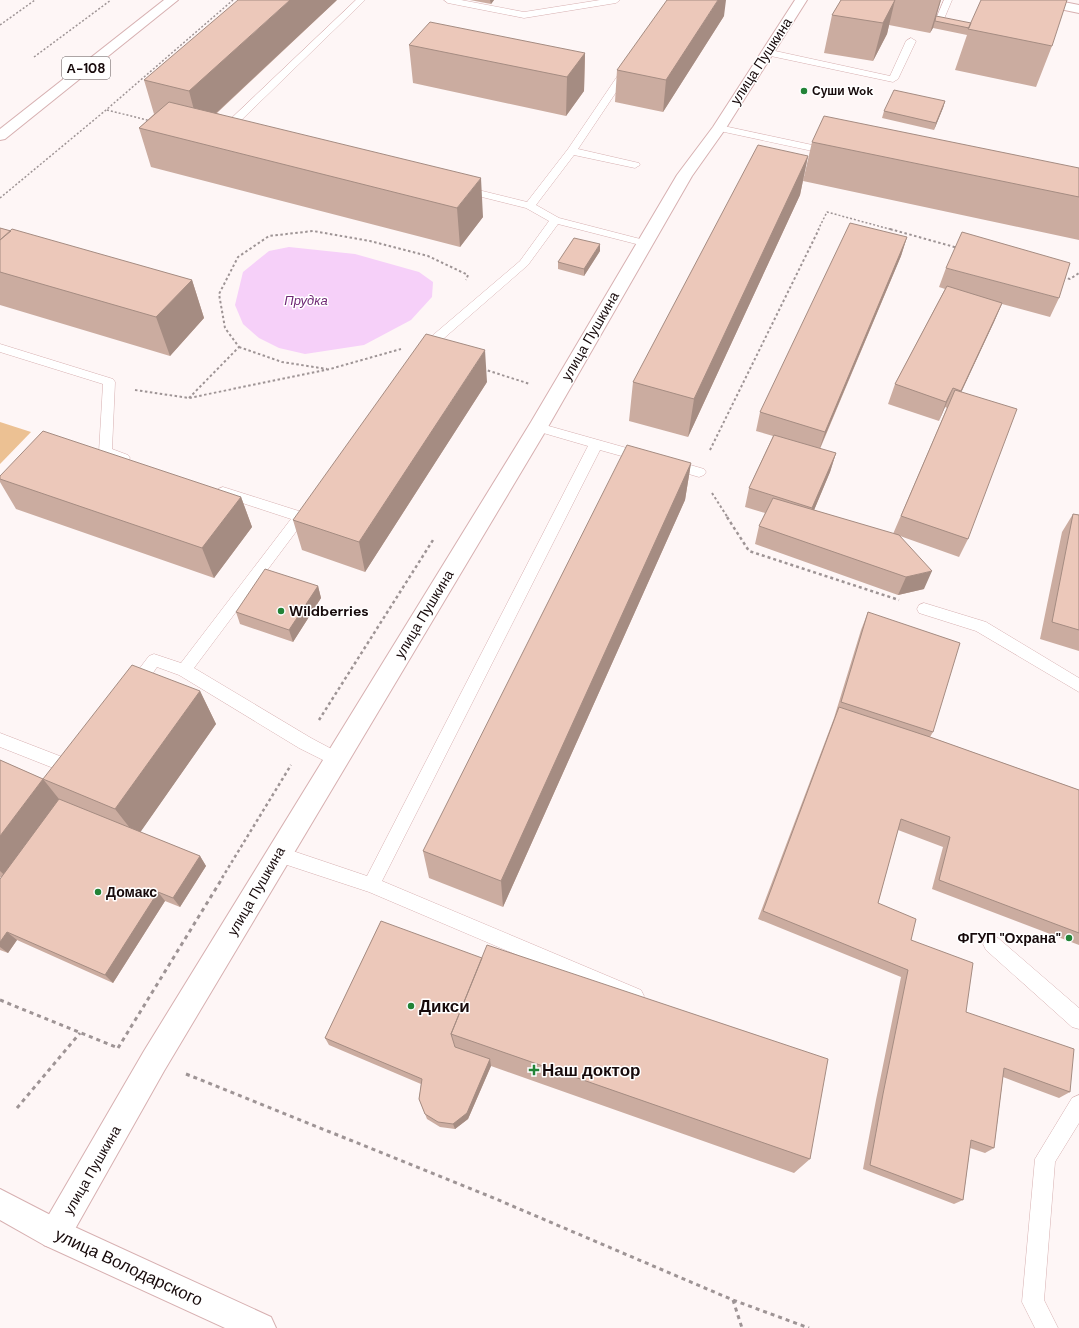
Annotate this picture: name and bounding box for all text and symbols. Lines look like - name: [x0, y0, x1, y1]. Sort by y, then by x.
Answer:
- street label: улица Пушкина: [726, 14, 796, 108]
- road number: А-108: [62, 57, 110, 79]
- place label: Суши Wok: [812, 83, 873, 99]
- marker: Суши Wok: [799, 86, 809, 96]
- street label: улица Пушкина: [557, 288, 623, 384]
- water label: Прудка: [284, 292, 328, 309]
- street label: улица Пушкина: [391, 566, 458, 661]
- place label: Wildberries: [289, 602, 369, 620]
- marker: Wildberries: [276, 606, 286, 616]
- street label: улица Пушкина: [223, 843, 289, 939]
- place label: Домакс: [106, 883, 157, 901]
- marker: Домакс: [93, 887, 103, 897]
- place label: ФГУП "Охрана": [958, 929, 1061, 947]
- marker: ФГУП "Охрана": [1064, 933, 1074, 943]
- place label: Дикси: [419, 995, 470, 1017]
- marker: Дикси: [406, 1001, 416, 1011]
- place label: Наш доктор: [542, 1059, 640, 1081]
- marker: Наш доктор: [529, 1065, 539, 1075]
- street label: улица Пушкина: [59, 1122, 125, 1218]
- street label: улица Володарского: [52, 1223, 206, 1311]

